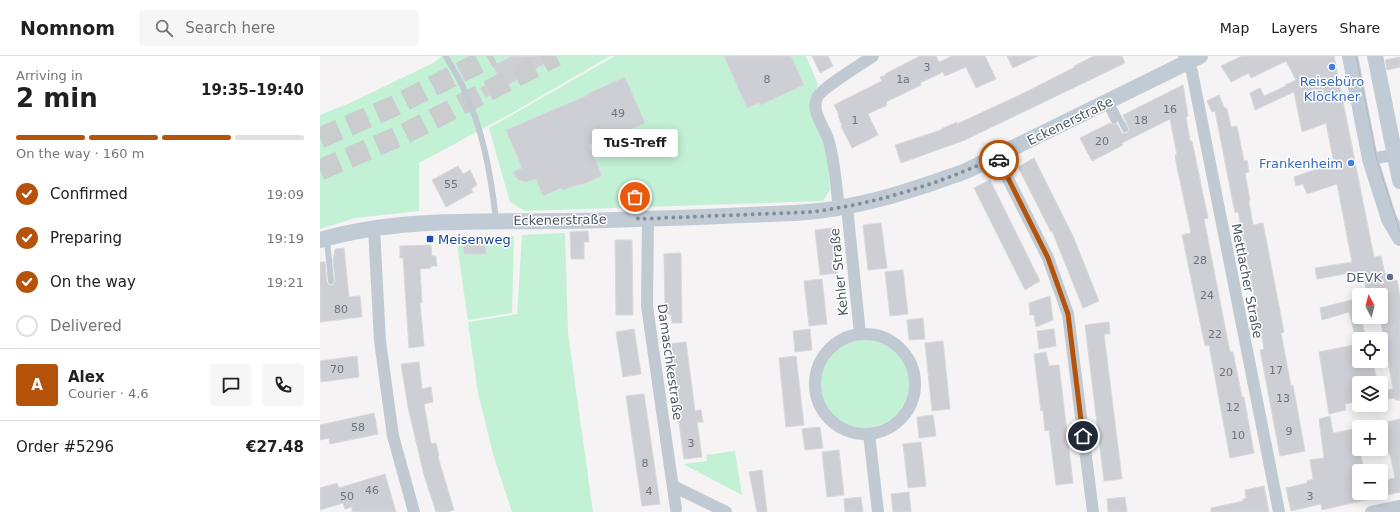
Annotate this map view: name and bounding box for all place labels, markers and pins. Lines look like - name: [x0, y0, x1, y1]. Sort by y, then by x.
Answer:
- marker: Reisebüro Klöckner: [1327, 62, 1337, 72]
- place label: Reisebüro Klöckner: [1300, 74, 1364, 104]
- callout: TuS-Treff: [592, 129, 678, 157]
- place label: Frankenheim: [1259, 156, 1343, 171]
- marker: Frankenheim: [1346, 158, 1356, 168]
- pin: [618, 180, 652, 214]
- place label: Meisenweg: [438, 232, 511, 247]
- marker: Meisenweg: [425, 234, 435, 244]
- place label: DEVK: [1346, 270, 1382, 285]
- marker: DEVK: [1385, 272, 1395, 282]
- pin: [1066, 419, 1100, 453]

